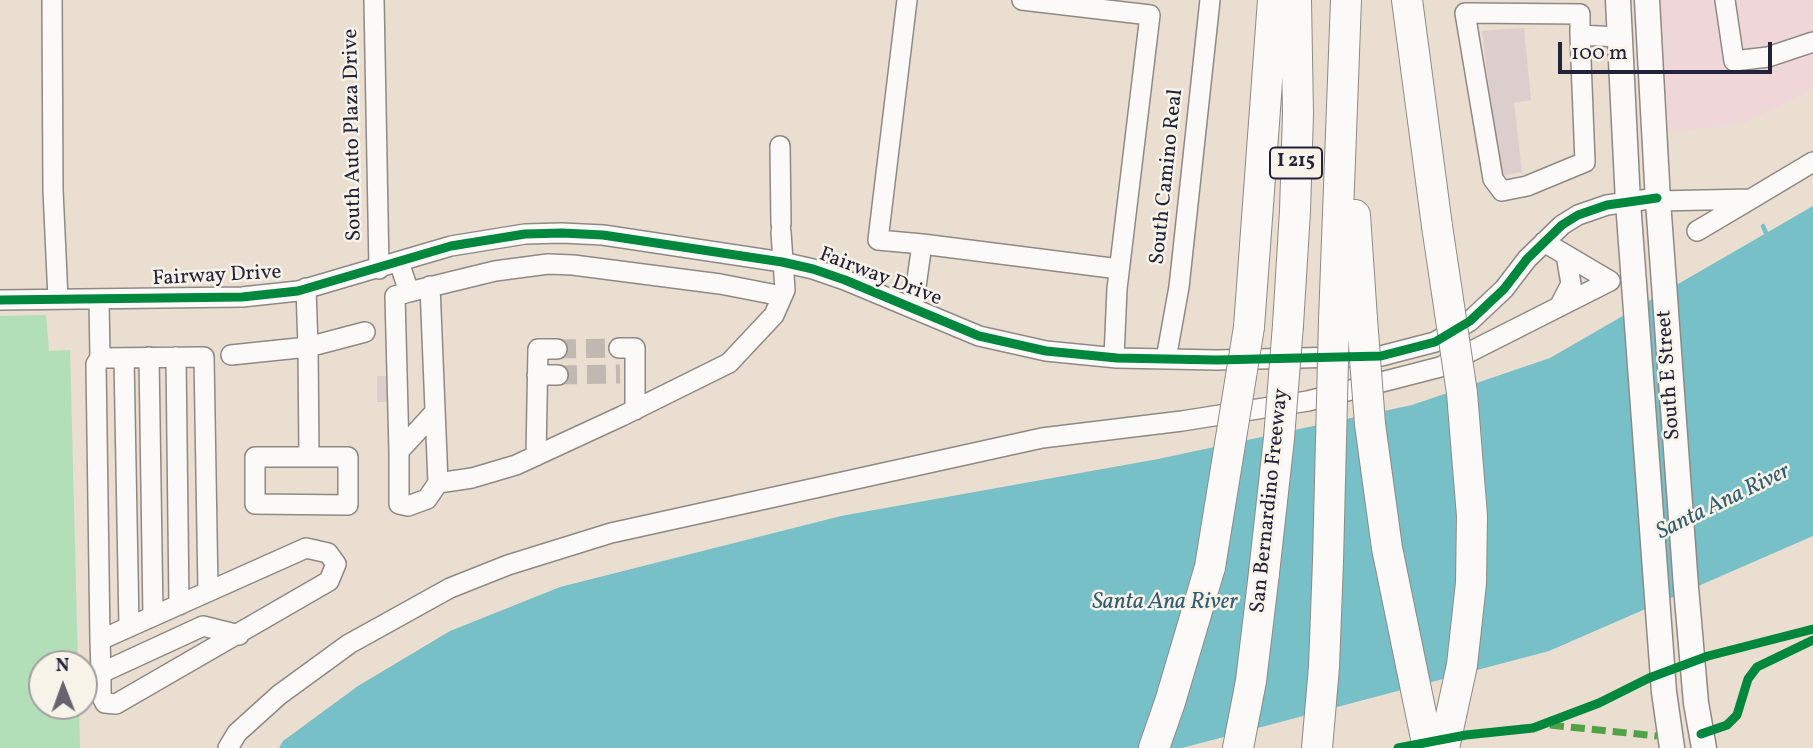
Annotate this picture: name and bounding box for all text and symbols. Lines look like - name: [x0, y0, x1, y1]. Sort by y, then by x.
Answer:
- street label: South Auto Plaza Drive: [340, 28, 368, 242]
- scale bar: [1561, 28, 1774, 72]
- text: 100 m: [1571, 39, 1628, 68]
- street label: South Camino Real: [1146, 88, 1190, 266]
- road number: I 215: [1270, 148, 1322, 178]
- street label: Fairway Drive: [815, 243, 945, 313]
- street label: Fairway Drive: [152, 261, 282, 293]
- street label: South E Street: [1653, 309, 1687, 441]
- street label: San Bernardino Freeway: [1247, 388, 1295, 614]
- water label: Santa Ana River: [1653, 459, 1795, 547]
- water label: Santa Ana River: [1092, 590, 1238, 618]
- north arrow: [28, 650, 98, 720]
- text: N: [56, 653, 70, 679]

